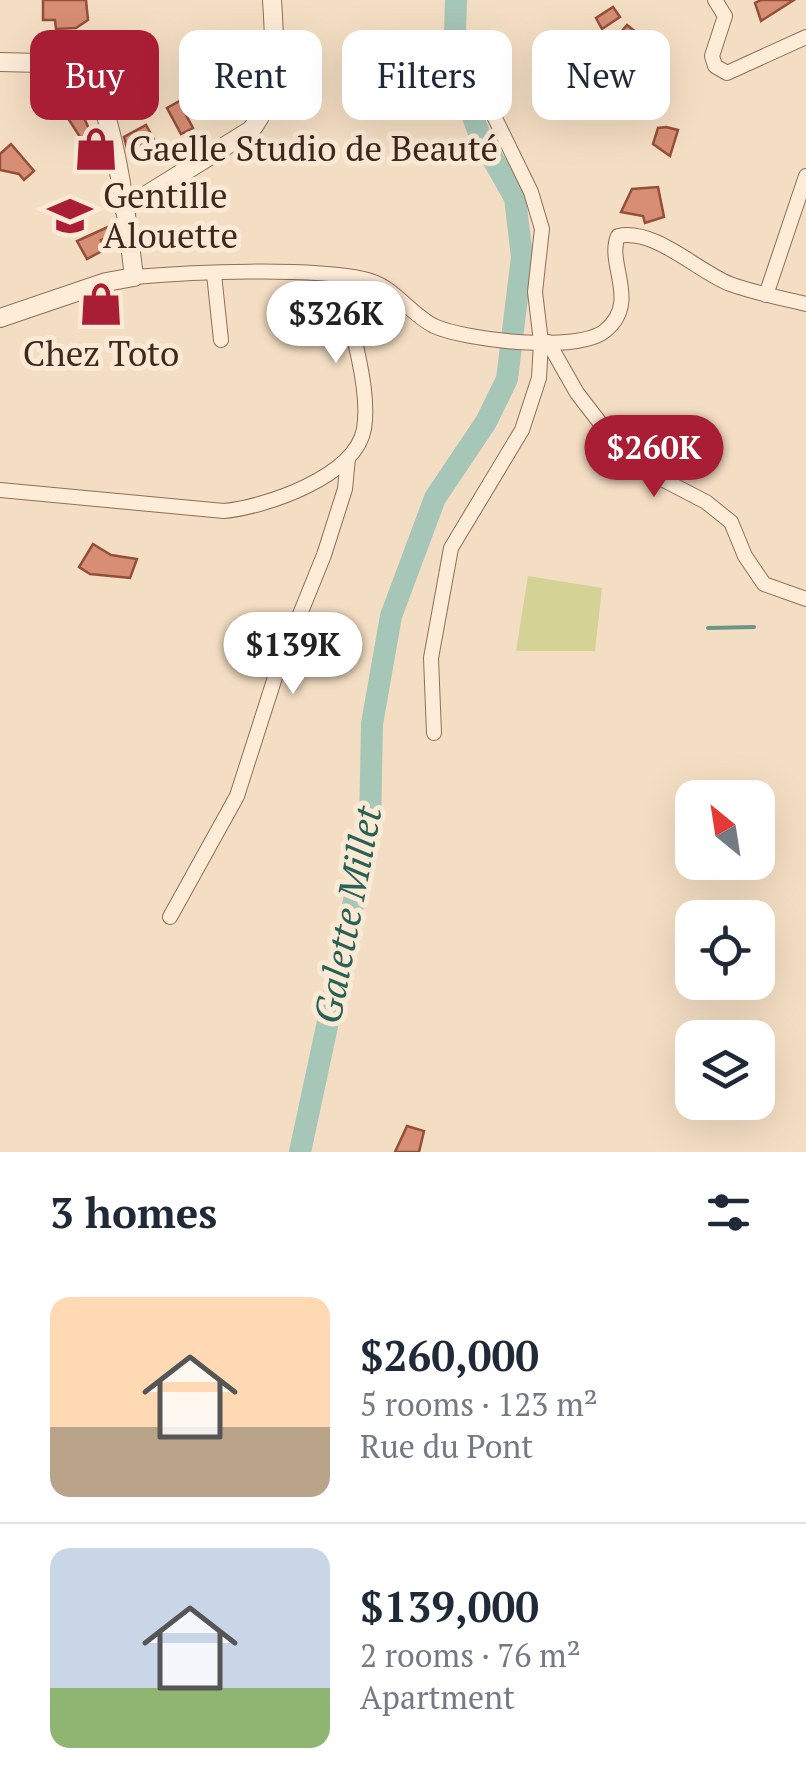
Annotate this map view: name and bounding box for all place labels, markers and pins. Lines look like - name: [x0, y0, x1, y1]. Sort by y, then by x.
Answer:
- shop icon: Gaelle Studio de Beauté: [72, 125, 120, 173]
- place label: Gaelle Studio de Beauté: [129, 125, 498, 171]
- place label: Gentille Alouette: [103, 172, 238, 258]
- school or university icon: Gentille Alouette: [46, 192, 94, 240]
- shop icon: Chez Toto: [77, 280, 125, 328]
- pin: $326K: [266, 281, 406, 366]
- place label: Chez Toto: [23, 330, 179, 376]
- pin: $260K: [584, 415, 724, 500]
- pin: $139K: [223, 612, 363, 697]

